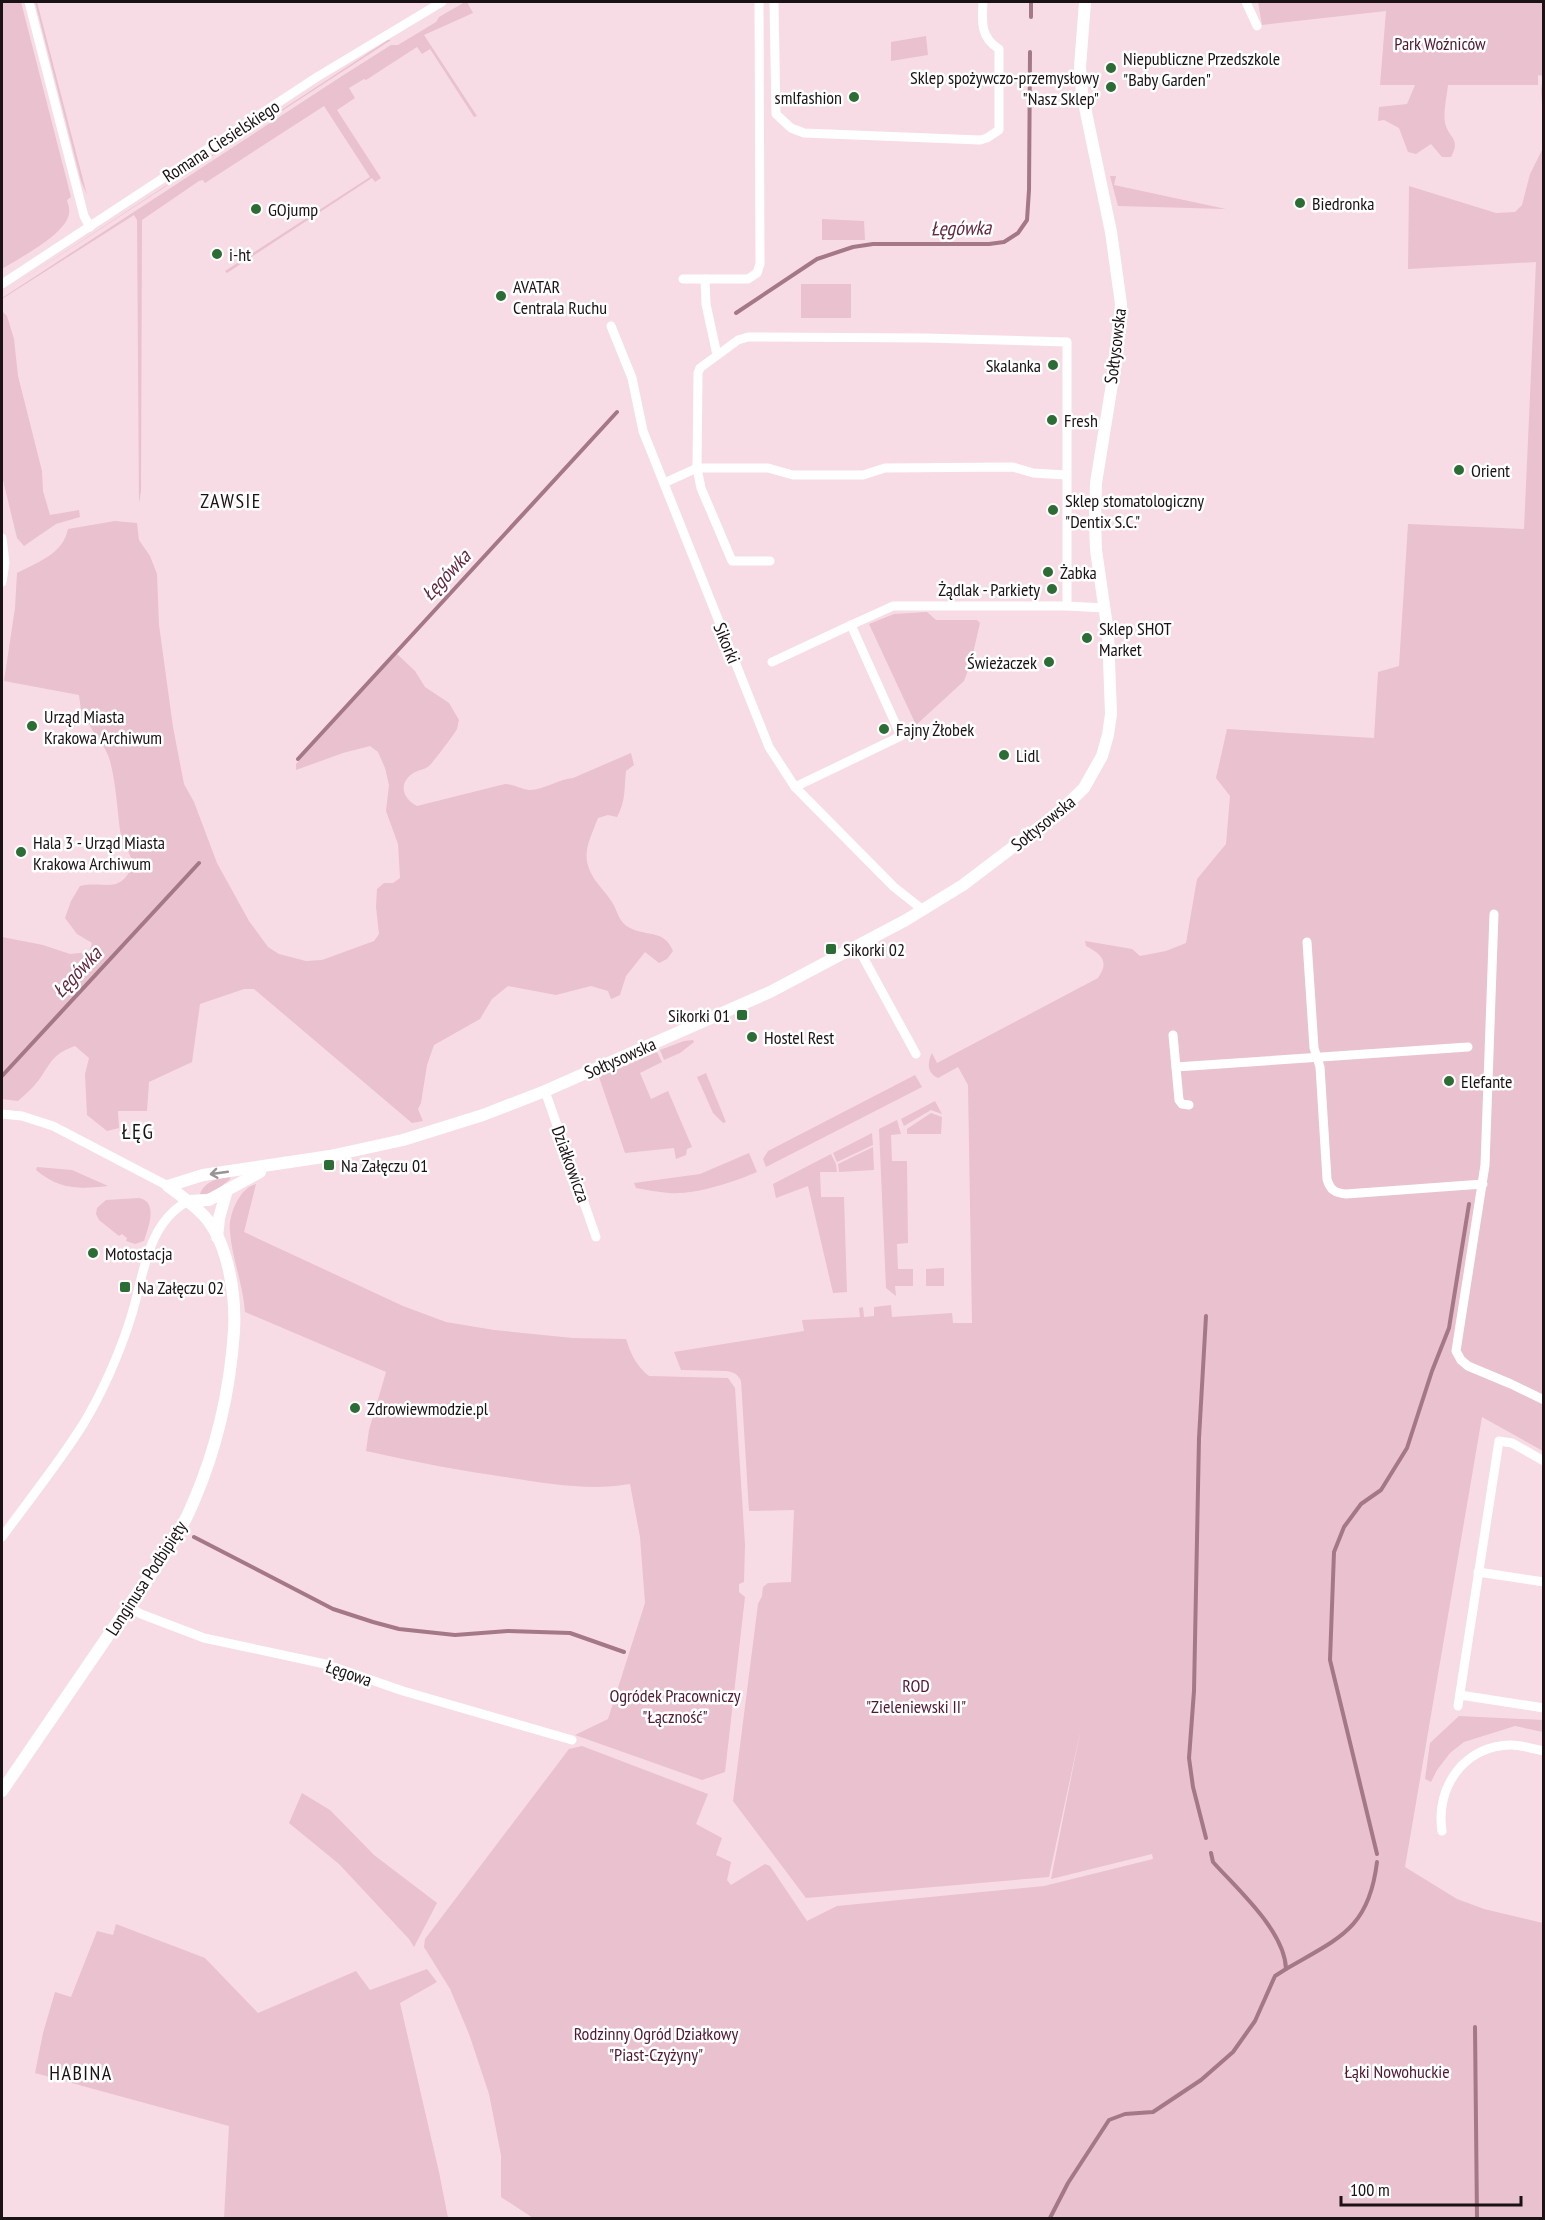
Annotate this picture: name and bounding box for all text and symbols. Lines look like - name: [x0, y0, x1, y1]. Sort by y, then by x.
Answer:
- park label: Park Woźniców: [1394, 32, 1486, 55]
- place label: Niepubliczne Przedszkole "Baby Garden": [1123, 47, 1280, 91]
- marker: Niepubliczne Przedszkole "Baby Garden": [1104, 61, 1118, 75]
- place label: Sklep spożywczo-przemysłowy "Nasz Sklep": [910, 66, 1099, 110]
- marker: Sklep spożywczo-przemysłowy "Nasz Sklep": [1104, 80, 1118, 94]
- place label: smlfashion: [775, 86, 842, 109]
- marker: smlfashion: [847, 90, 861, 104]
- street label: Romana Ciesielskiego: [158, 95, 284, 187]
- place label: Biedronka: [1312, 192, 1374, 215]
- marker: Biedronka: [1293, 196, 1307, 210]
- place label: GOjump: [268, 198, 318, 221]
- marker: GOjump: [249, 202, 263, 216]
- water label: Łęgówka: [931, 214, 992, 242]
- place label: i-ht: [229, 243, 251, 266]
- marker: i-ht: [210, 247, 224, 261]
- place label: AVATAR Centrala Ruchu: [513, 275, 607, 319]
- marker: AVATAR Centrala Ruchu: [494, 289, 508, 303]
- street label: Sołtysowska: [1099, 307, 1131, 385]
- place label: Skalanka: [986, 354, 1041, 377]
- marker: Skalanka: [1046, 358, 1060, 372]
- place label: Fresh: [1064, 409, 1098, 432]
- marker: Fresh: [1045, 413, 1059, 427]
- place label: Orient: [1471, 459, 1510, 482]
- marker: Orient: [1452, 463, 1466, 477]
- district label: ZAWSIE: [200, 488, 262, 514]
- place label: Sklep stomatologiczny "Dentix S.C.": [1065, 489, 1204, 533]
- marker: Sklep stomatologiczny "Dentix S.C.": [1046, 503, 1060, 517]
- water label: Łęgówka: [416, 543, 477, 606]
- place label: Żabka: [1060, 561, 1097, 584]
- marker: Żabka: [1041, 565, 1055, 579]
- place label: Żądlak - Parkiety: [938, 578, 1040, 601]
- marker: Żądlak - Parkiety: [1045, 582, 1059, 596]
- place label: Sklep SHOT Market: [1099, 617, 1172, 661]
- street label: Sikorki: [708, 619, 746, 667]
- marker: Sklep SHOT Market: [1080, 631, 1094, 645]
- place label: Świeżaczek: [967, 651, 1037, 674]
- marker: Świeżaczek: [1042, 655, 1056, 669]
- place label: Urząd Miasta Krakowa Archiwum: [44, 705, 162, 749]
- place label: Fajny Żłobek: [896, 718, 974, 741]
- marker: Urząd Miasta Krakowa Archiwum: [25, 719, 39, 733]
- marker: Fajny Żłobek: [877, 722, 891, 736]
- place label: Lidl: [1016, 744, 1040, 767]
- marker: Lidl: [997, 748, 1011, 762]
- street label: Sołtysowska: [1006, 790, 1080, 856]
- place label: Hala 3 - Urząd Miasta Krakowa Archiwum: [33, 831, 165, 875]
- marker: Hala 3 - Urząd Miasta Krakowa Archiwum: [14, 845, 28, 859]
- place label: Sikorki 02: [843, 938, 905, 961]
- water label: Łęgówka: [47, 940, 108, 1003]
- marker: Sikorki 02: [824, 942, 838, 956]
- place label: Sikorki 01: [668, 1004, 730, 1027]
- marker: Sikorki 01: [735, 1008, 749, 1022]
- place label: Hostel Rest: [764, 1026, 834, 1049]
- marker: Hostel Rest: [745, 1030, 759, 1044]
- street label: Sołtysowska: [581, 1032, 659, 1084]
- place label: Elefante: [1461, 1070, 1512, 1093]
- marker: Elefante: [1442, 1074, 1456, 1088]
- district label: ŁĘG: [122, 1118, 154, 1145]
- street label: Działkowicza: [547, 1123, 595, 1205]
- place label: Na Załęczu 01: [341, 1154, 428, 1177]
- marker: Na Załęczu 01: [322, 1158, 336, 1172]
- one-way arrow: [210, 1167, 229, 1178]
- place label: Motostacja: [105, 1242, 173, 1265]
- marker: Motostacja: [86, 1246, 100, 1260]
- place label: Na Załęczu 02: [137, 1276, 224, 1299]
- marker: Na Załęczu 02: [118, 1280, 132, 1294]
- place label: Zdrowiewmodzie.pl: [367, 1397, 489, 1420]
- marker: Zdrowiewmodzie.pl: [348, 1401, 362, 1415]
- street label: Longinusa Podbipięty: [100, 1516, 192, 1640]
- street label: Łęgowa: [323, 1654, 375, 1692]
- park label: ROD "Zieleniewski II": [866, 1674, 966, 1718]
- park label: Ogródek Pracowniczy "Łączność": [609, 1684, 741, 1728]
- park label: Rodzinny Ogród Działkowy "Piast-Czyżyny": [574, 2022, 739, 2066]
- district label: HABINA: [49, 2060, 113, 2086]
- park label: Łąki Nowohuckie: [1344, 2060, 1450, 2083]
- scale bar: [1341, 2169, 1521, 2207]
- text: 100 m: [1350, 2178, 1390, 2201]

